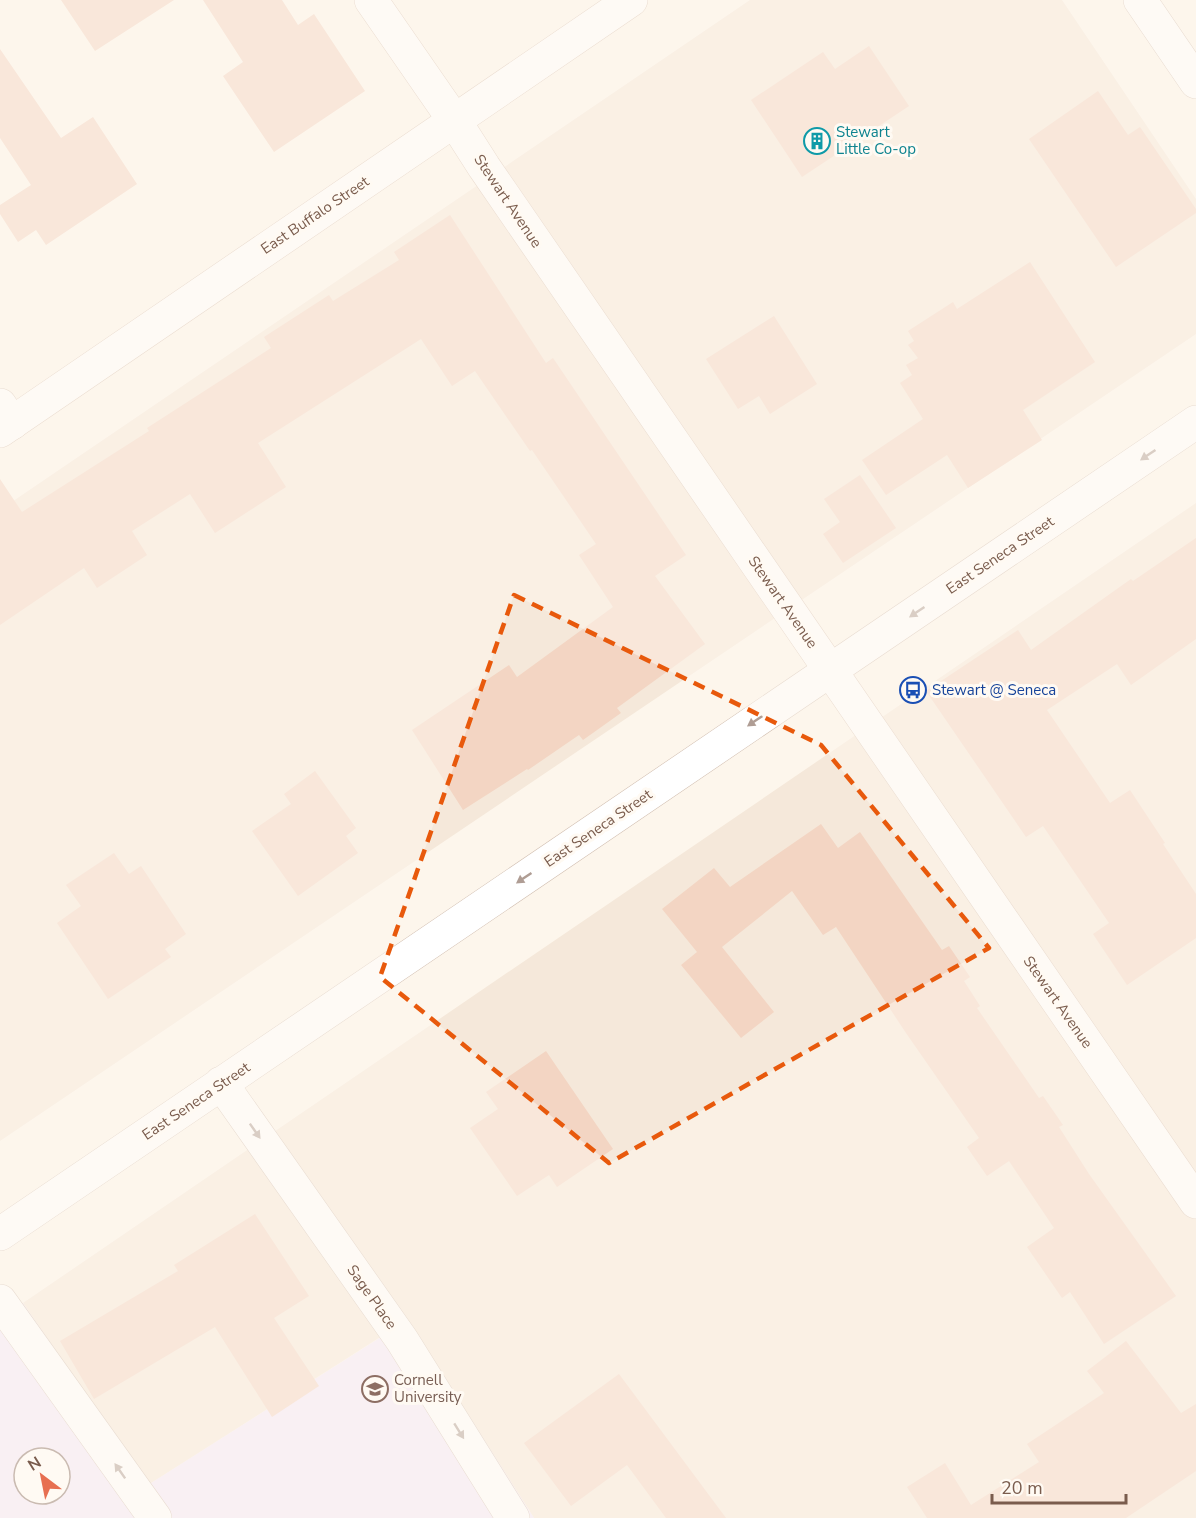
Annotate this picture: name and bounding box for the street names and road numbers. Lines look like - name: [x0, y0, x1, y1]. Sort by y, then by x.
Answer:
- street label: Stewart Avenue: [469, 150, 547, 252]
- street label: East Buffalo Street: [257, 171, 374, 259]
- street label: East Seneca Street: [942, 511, 1058, 599]
- street label: Stewart Avenue: [744, 552, 822, 652]
- street label: East Seneca Street: [540, 784, 656, 872]
- street label: Stewart Avenue: [1019, 952, 1097, 1052]
- street label: East Seneca Street: [138, 1057, 254, 1145]
- street label: Sage Place: [342, 1261, 402, 1333]

